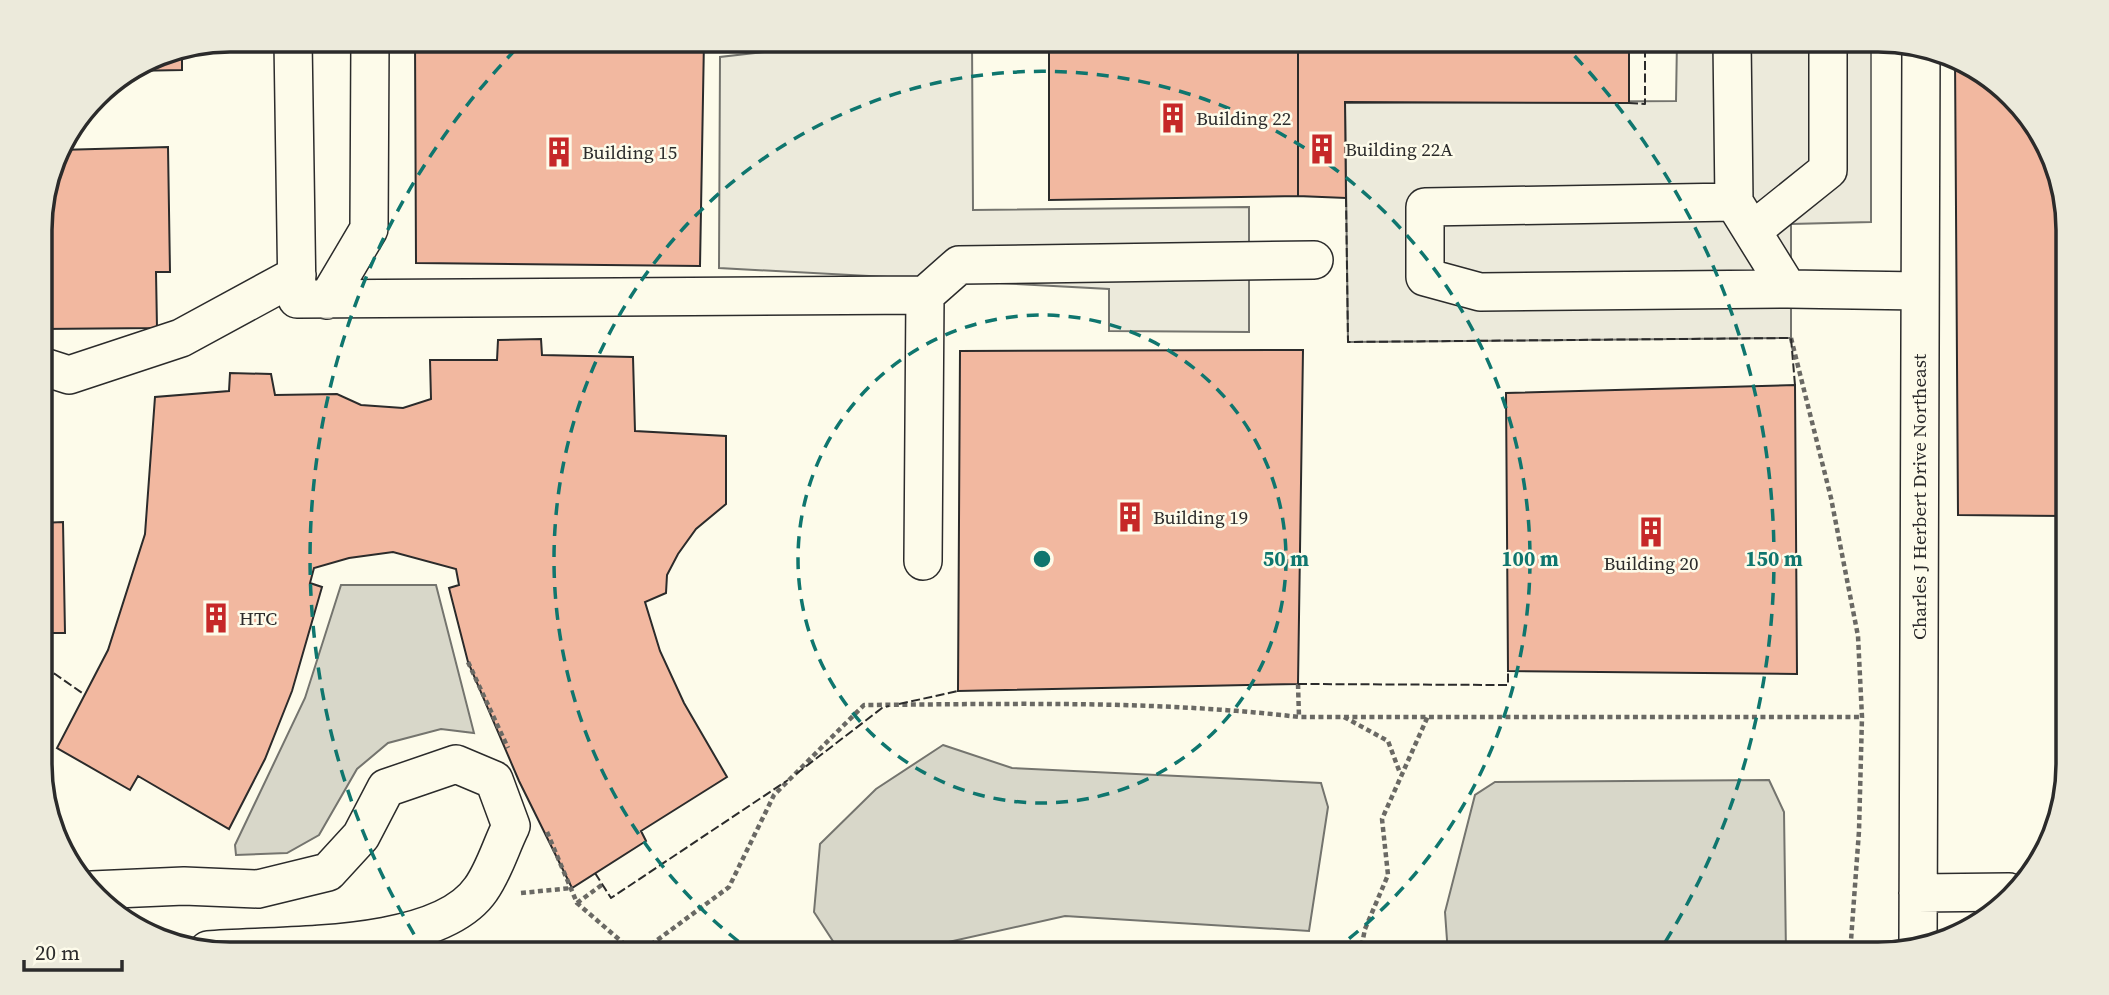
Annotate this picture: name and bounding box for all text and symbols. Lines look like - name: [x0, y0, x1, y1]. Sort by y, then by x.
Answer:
- building icon: Building 22: [1156, 101, 1190, 135]
- place label: Building 22: [1196, 105, 1291, 131]
- building icon: Building 22A: [1305, 132, 1339, 166]
- building icon: Building 15: [542, 135, 576, 169]
- place label: Building 22A: [1345, 136, 1453, 162]
- place label: Building 15: [582, 139, 677, 165]
- street label: Charles J Herbert Drive Northeast: [1906, 353, 1932, 640]
- building icon: Building 19: [1113, 500, 1147, 534]
- place label: Building 19: [1153, 504, 1248, 530]
- building icon: Building 20: [1634, 515, 1668, 549]
- text: 50 m: [1263, 544, 1309, 573]
- text: 100 m: [1501, 544, 1559, 573]
- text: 150 m: [1745, 544, 1803, 573]
- centre of rings: [1030, 547, 1054, 571]
- place label: Building 20: [1603, 550, 1699, 576]
- building icon: HTC: [199, 601, 233, 635]
- place label: HTC: [239, 605, 277, 631]
- scale bar: [24, 928, 122, 972]
- text: 20 m: [35, 938, 80, 967]

